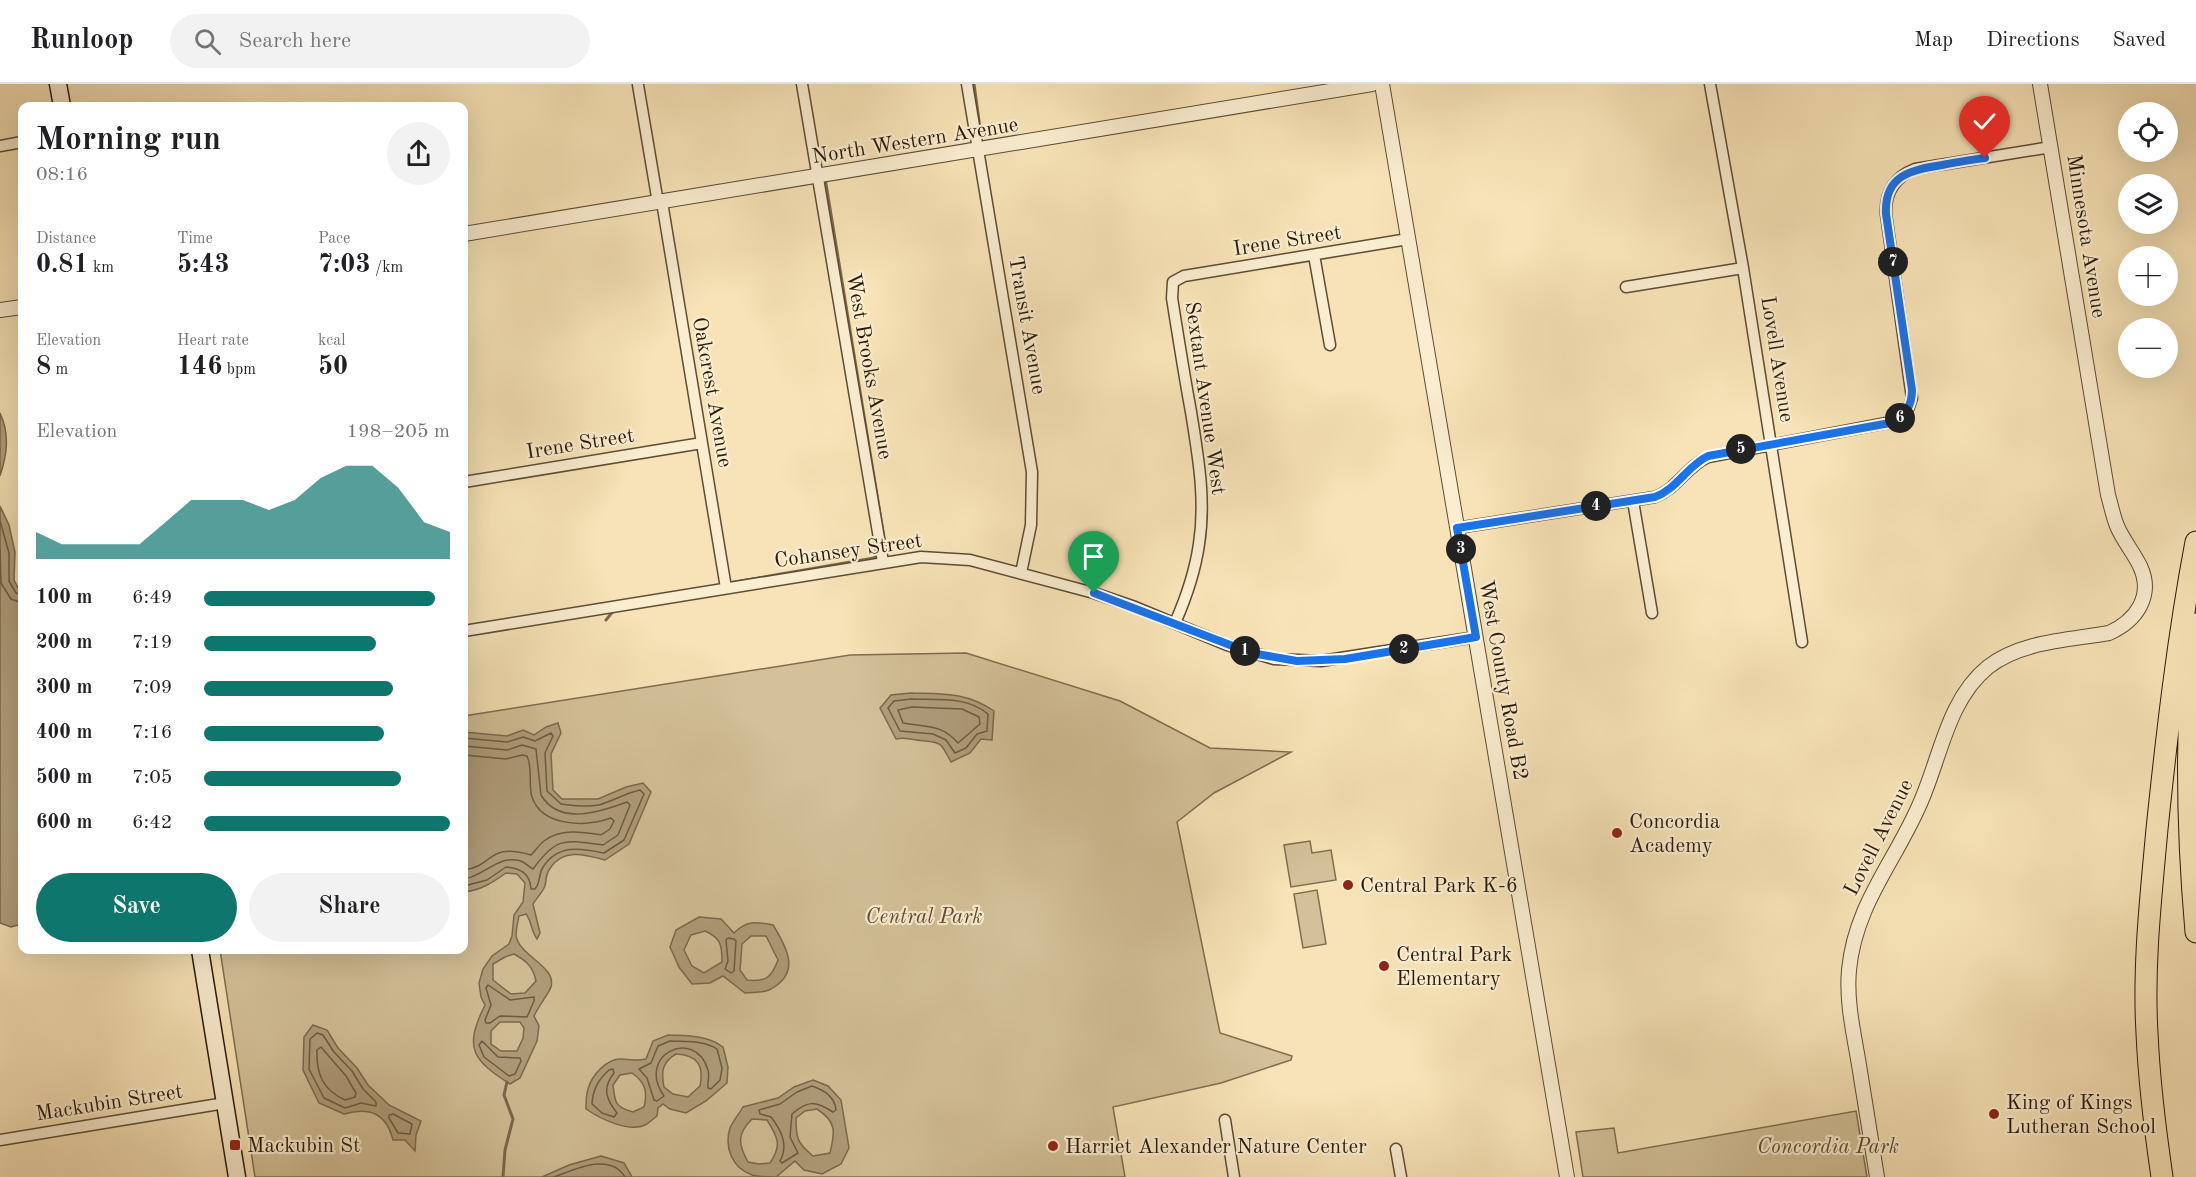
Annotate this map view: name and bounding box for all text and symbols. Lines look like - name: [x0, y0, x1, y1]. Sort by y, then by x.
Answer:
- search box: [170, 14, 590, 68]
- icon: search: [191, 25, 224, 58]
- text: Runloop: [30, 27, 134, 55]
- text: Search here: [239, 30, 351, 52]
- text: Map: [1914, 30, 1953, 51]
- text: Directions: [1986, 30, 2080, 51]
- text: Saved: [2113, 30, 2166, 51]
- pin: [1959, 96, 2010, 158]
- map controls: [2118, 102, 2178, 378]
- button: locate: [2118, 102, 2178, 162]
- icon: check: [1968, 105, 2001, 138]
- street label: North Western Avenue: [811, 115, 1020, 168]
- button: share: [387, 122, 450, 185]
- text: Morning run: [36, 124, 221, 157]
- street label: Minnesota Avenue: [2062, 153, 2109, 320]
- text: 08:16: [36, 165, 88, 185]
- button: layers: [2118, 174, 2178, 234]
- street label: Irene Street: [1232, 223, 1343, 260]
- text: Distance: [36, 231, 96, 247]
- text: Time: [177, 231, 213, 247]
- text: Pace: [318, 231, 350, 247]
- button: +: [2118, 246, 2178, 306]
- pin: 7: [1878, 247, 1908, 277]
- text: 0.81: [36, 252, 89, 278]
- text: 5:43: [177, 252, 230, 278]
- text: 7:03: [318, 252, 371, 278]
- street label: Transit Avenue: [1004, 254, 1049, 396]
- text: 7: [1888, 254, 1898, 270]
- text: km: [89, 260, 114, 276]
- text: /km: [371, 260, 403, 276]
- street label: West Brooks Avenue: [842, 271, 895, 461]
- street label: Lovell Avenue: [1756, 295, 1797, 424]
- street label: Sextant Avenue West: [1181, 300, 1228, 496]
- street label: Oakcrest Avenue: [688, 315, 735, 469]
- button: −: [2118, 318, 2178, 378]
- text: Elevation: [36, 333, 101, 349]
- text: Heart rate: [177, 333, 249, 349]
- text: kcal: [318, 333, 346, 349]
- text: 8: [36, 354, 51, 380]
- text: 146: [177, 354, 222, 380]
- text: 50: [318, 354, 348, 380]
- text: m: [51, 362, 68, 378]
- text: bpm: [222, 362, 256, 378]
- pin: 6: [1885, 403, 1915, 433]
- text: 6: [1895, 410, 1905, 426]
- text: Elevation: [36, 422, 117, 442]
- text: 198–205 m: [347, 422, 450, 442]
- street label: Irene Street: [525, 426, 636, 463]
- pin: 5: [1726, 434, 1756, 464]
- text: 5: [1736, 441, 1746, 457]
- pin: 4: [1581, 491, 1611, 521]
- text: 4: [1591, 498, 1601, 514]
- street label: Cohansey Street: [773, 531, 923, 572]
- pin: [1068, 531, 1119, 593]
- pin: 3: [1446, 534, 1476, 564]
- icon: arrive: [1077, 540, 1110, 573]
- text: 3: [1456, 541, 1466, 557]
- street label: West County Road B2: [1475, 578, 1531, 782]
- text: 100 m: [36, 588, 92, 608]
- text: 6:49: [132, 588, 172, 608]
- text: 200 m: [36, 633, 92, 653]
- text: 7:19: [132, 633, 172, 653]
- pin: 2: [1389, 634, 1419, 664]
- pin: 1: [1230, 636, 1260, 666]
- text: 2: [1399, 641, 1409, 657]
- text: 1: [1240, 643, 1250, 659]
- text: 300 m: [36, 678, 92, 698]
- text: 7:09: [132, 678, 172, 698]
- text: 400 m: [36, 723, 92, 743]
- text: 7:16: [132, 723, 172, 743]
- text: 500 m: [36, 768, 92, 788]
- text: 7:05: [132, 768, 172, 788]
- street label: Lovell Avenue: [1841, 776, 1918, 899]
- place label: Concordia Academy: [1629, 812, 1720, 857]
- text: 600 m: [36, 813, 92, 833]
- text: 6:42: [132, 813, 172, 833]
- marker: Concordia Academy: [1610, 826, 1624, 840]
- button: Save: [36, 873, 237, 942]
- button: Share: [249, 873, 450, 942]
- place label: Central Park K-6: [1360, 876, 1518, 897]
- marker: Central Park K-6: [1341, 878, 1355, 892]
- park label: Central Park: [865, 907, 983, 928]
- place label: Central Park Elementary: [1396, 945, 1512, 990]
- marker: Central Park Elementary: [1377, 959, 1391, 973]
- street label: Mackubin Street: [34, 1081, 184, 1125]
- place label: King of Kings Lutheran School: [2006, 1093, 2156, 1138]
- marker: King of Kings Lutheran School: [1987, 1107, 2001, 1121]
- place label: Mackubin St: [247, 1136, 360, 1157]
- place label: Harriet Alexander Nature Center: [1065, 1137, 1367, 1158]
- park label: Concordia Park: [1757, 1137, 1899, 1158]
- marker: Mackubin St: [228, 1138, 242, 1152]
- marker: Harriet Alexander Nature Center: [1046, 1139, 1060, 1153]

